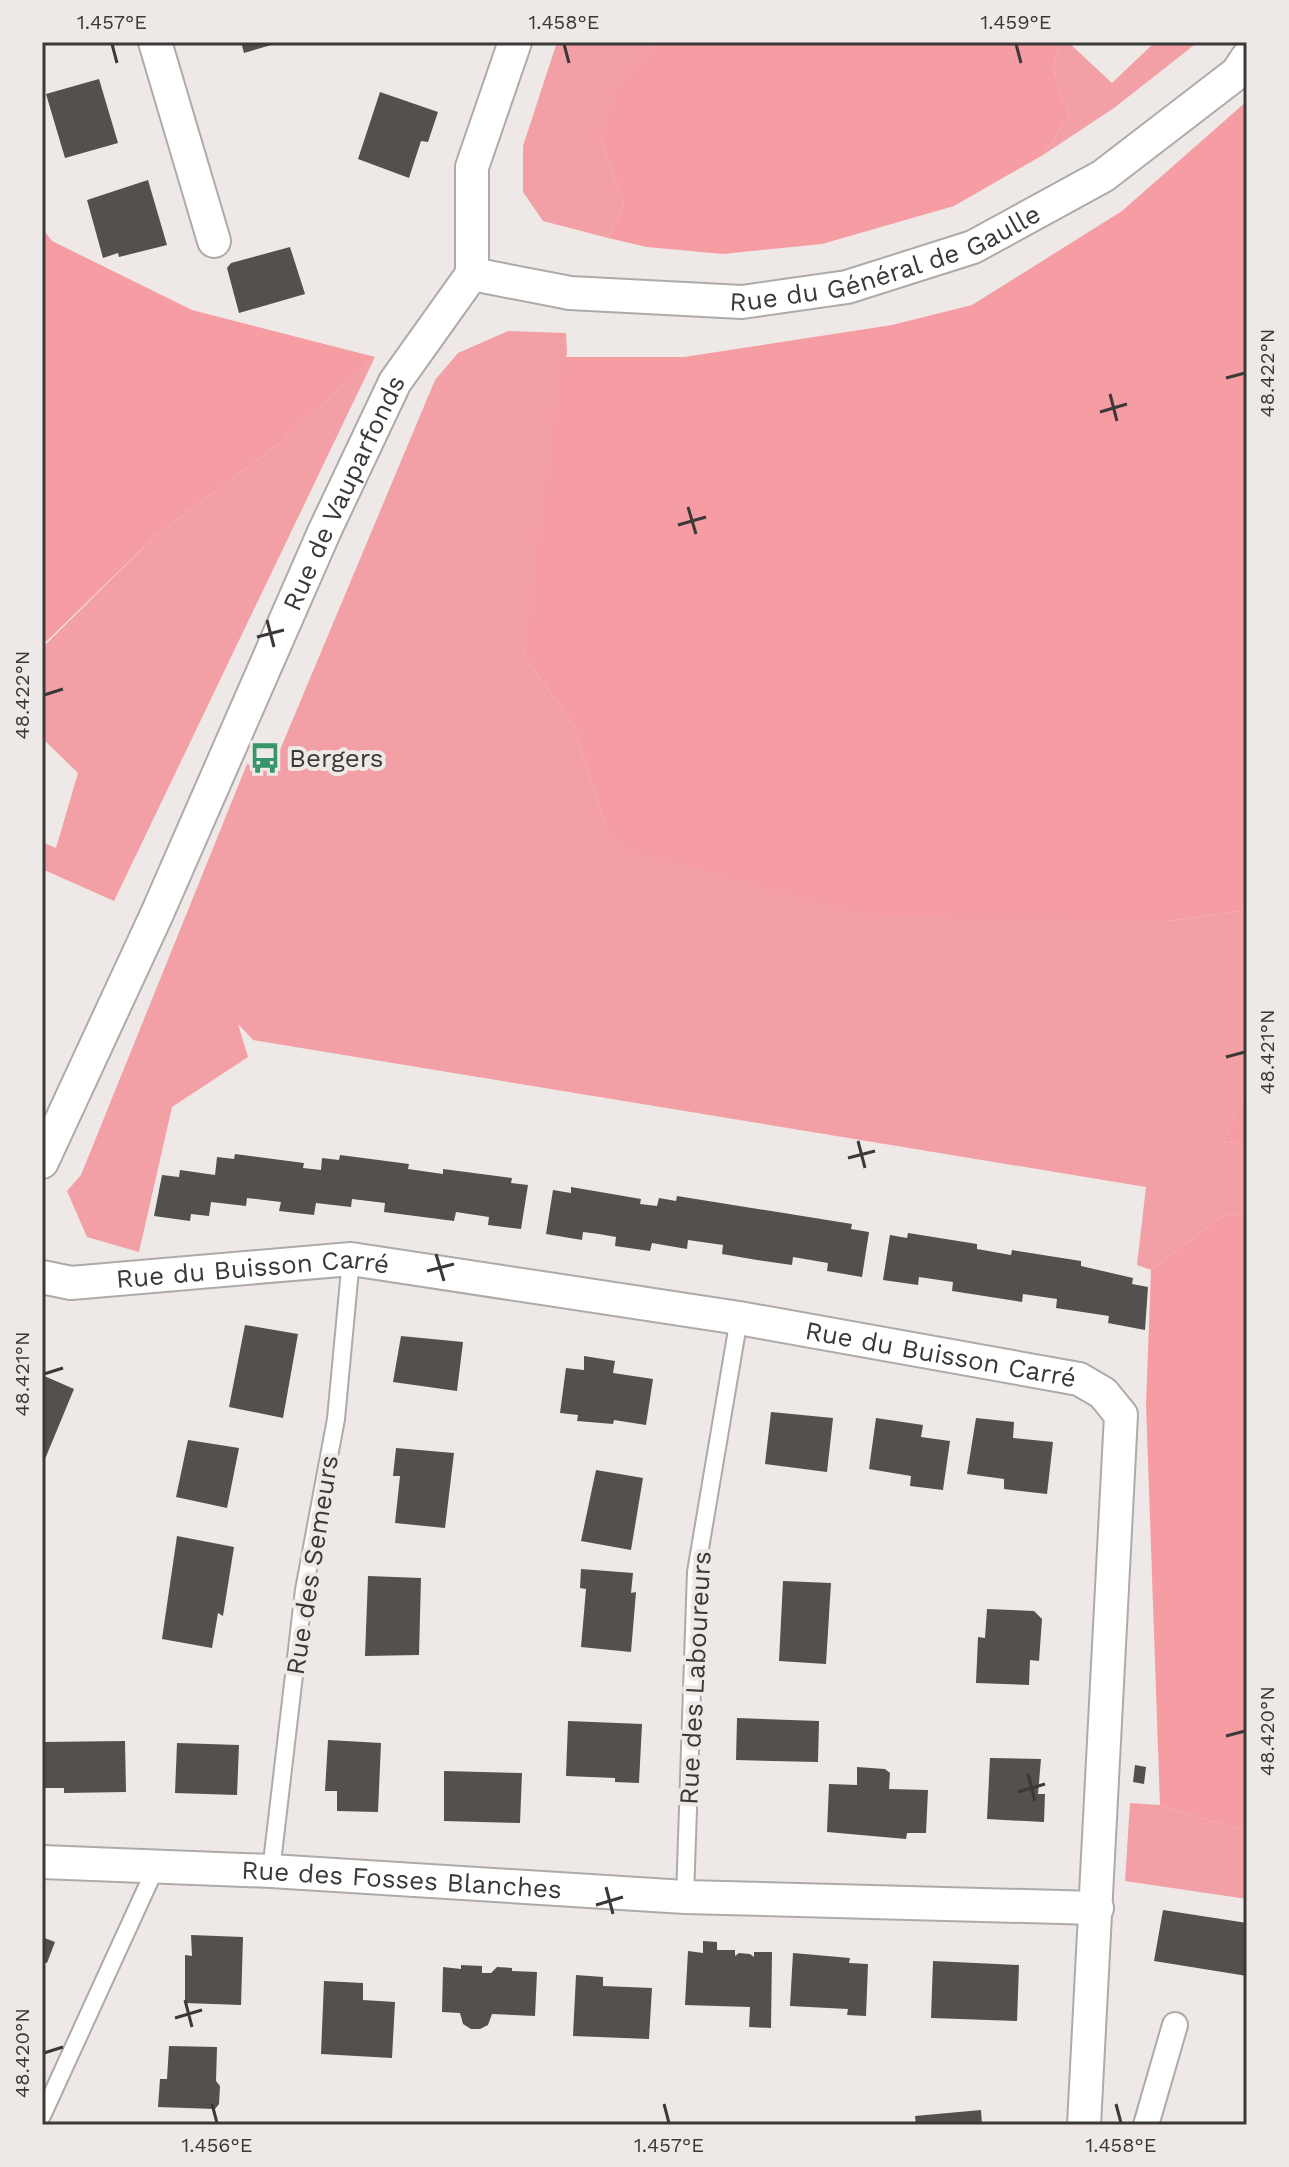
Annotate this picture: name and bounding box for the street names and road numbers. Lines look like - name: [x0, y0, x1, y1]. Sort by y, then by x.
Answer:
- street label: Rue du Général de Gaulle: [729, 198, 1045, 317]
- street label: Rue de Vauparfonds: [277, 371, 411, 615]
- street label: Rue du Buisson Carré: [115, 1244, 391, 1294]
- street label: Rue du Buisson Carré: [803, 1315, 1078, 1393]
- street label: Rue des Semeurs: [280, 1453, 344, 1677]
- street label: Rue des Laboureurs: [673, 1550, 717, 1806]
- street label: Rue des Fosses Blanches: [241, 1855, 563, 1904]

